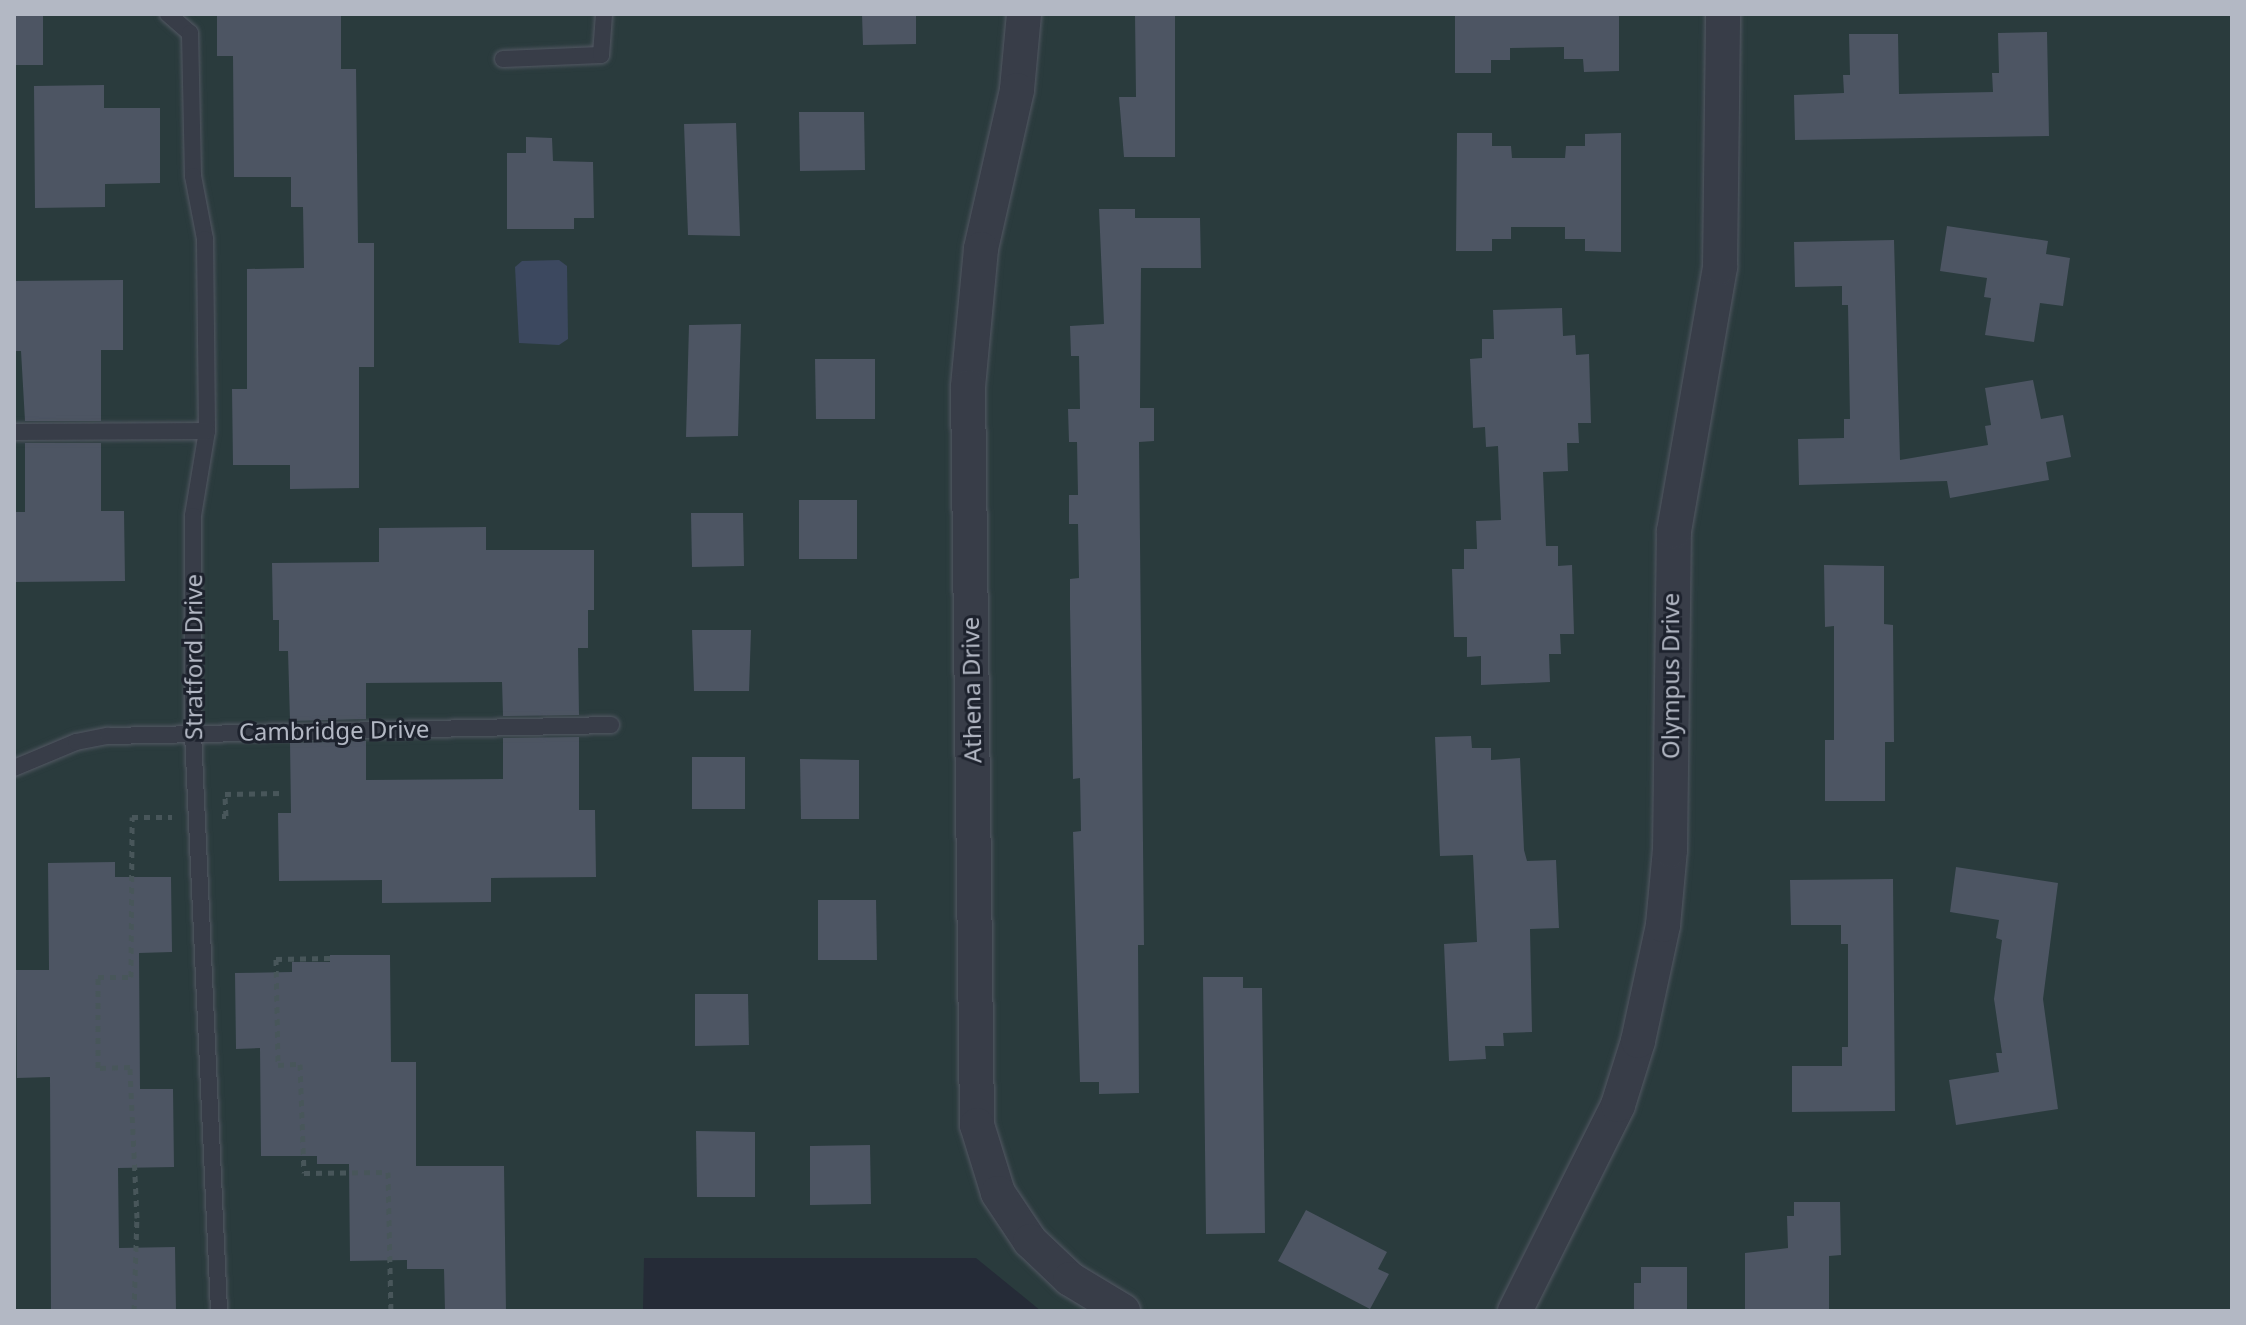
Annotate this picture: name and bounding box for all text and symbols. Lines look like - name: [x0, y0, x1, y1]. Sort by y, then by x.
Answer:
- street label: Stratford Drive: [179, 574, 207, 740]
- street label: Olympus Drive: [1656, 593, 1684, 759]
- street label: Athena Drive: [955, 617, 987, 763]
- street label: Cambridge Drive: [238, 714, 430, 746]

